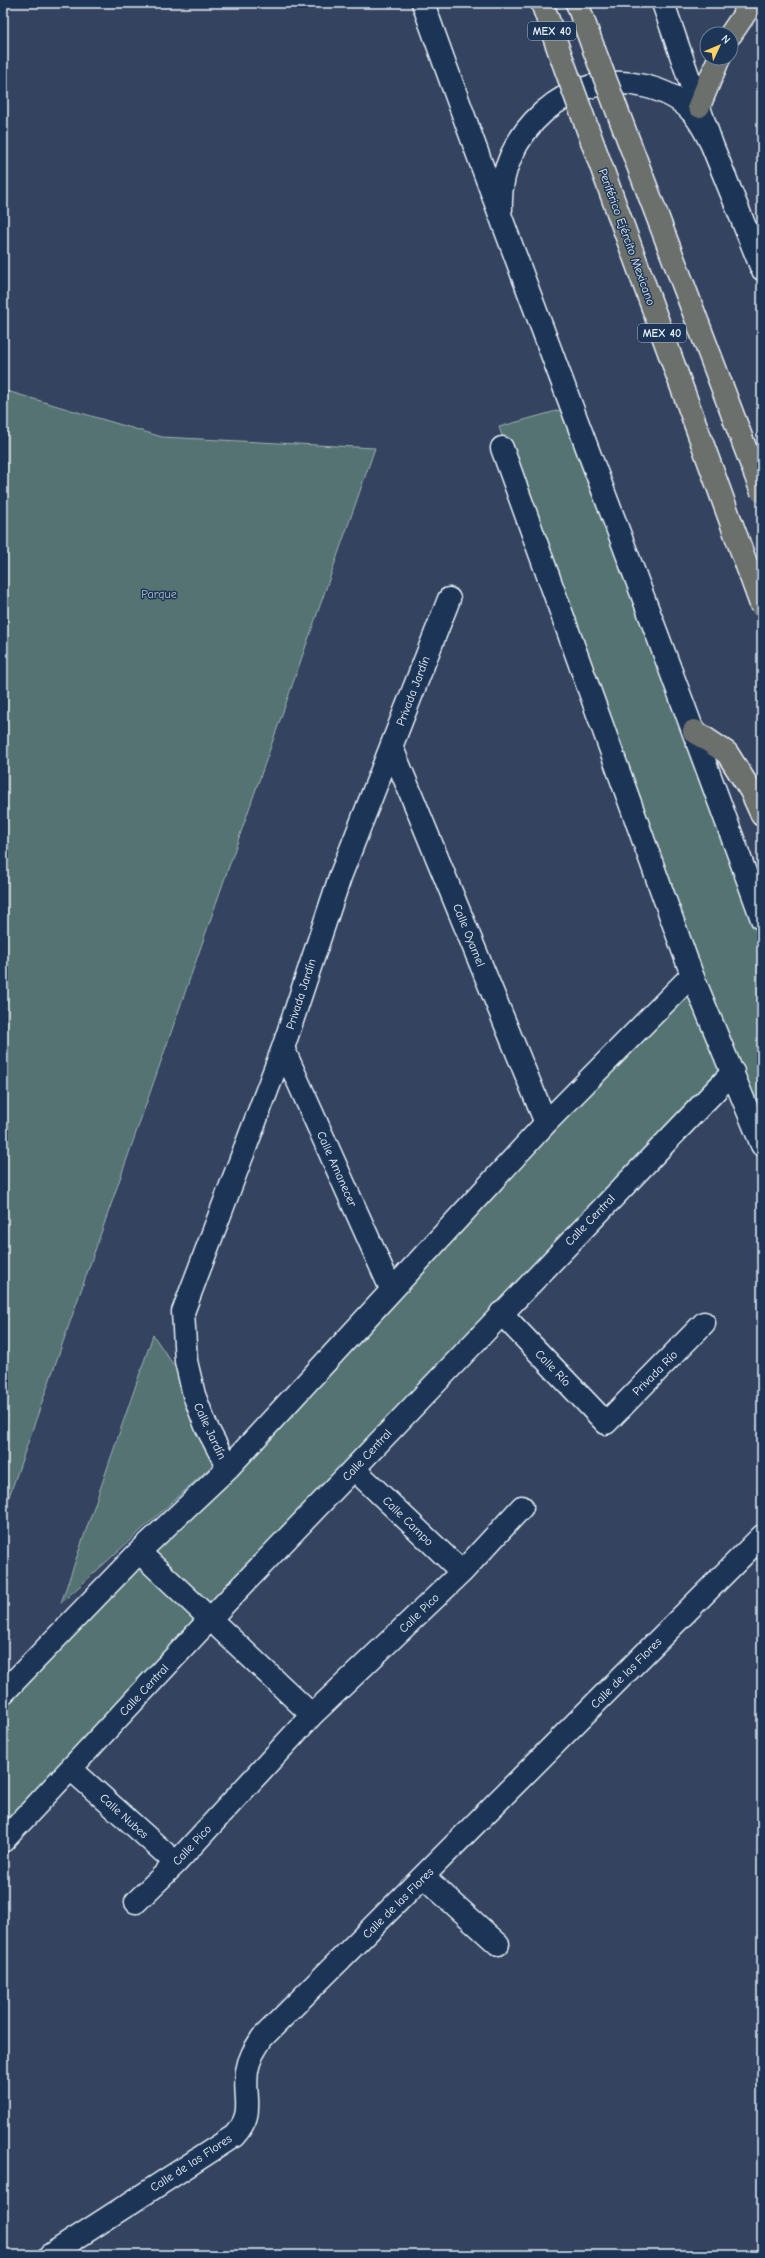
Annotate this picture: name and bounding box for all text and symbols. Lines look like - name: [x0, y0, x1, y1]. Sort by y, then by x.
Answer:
- road number: MEX 40: [528, 22, 576, 40]
- north arrow: [699, 26, 739, 66]
- text: N: [719, 32, 733, 47]
- street label: Periférico Ejército Mexicano: [596, 167, 658, 307]
- road number: MEX 40: [638, 324, 686, 342]
- park label: Parque: [141, 587, 177, 601]
- street label: Privada Jardín: [393, 654, 433, 728]
- street label: Calle Oyamel: [450, 902, 488, 968]
- street label: Privada Jardín: [283, 957, 319, 1031]
- street label: Calle Amanecer: [314, 1129, 360, 1209]
- street label: Calle Central: [562, 1192, 618, 1248]
- street label: Calle Río: [532, 1347, 574, 1389]
- street label: Privada Río: [630, 1348, 680, 1398]
- street label: Calle Jardín: [191, 1401, 229, 1461]
- street label: Calle Central: [339, 1426, 395, 1484]
- street label: Calle Campo: [380, 1493, 436, 1549]
- street label: Calle Pico: [396, 1590, 442, 1636]
- street label: Calle de las Flores: [588, 1635, 664, 1711]
- street label: Calle Central: [116, 1661, 172, 1719]
- street label: Calle Nubes: [97, 1791, 151, 1841]
- street label: Calle Pico: [170, 1822, 214, 1868]
- street label: Calle de las Flores: [360, 1865, 436, 1941]
- street label: Calle de las Flores: [148, 2131, 234, 2195]

